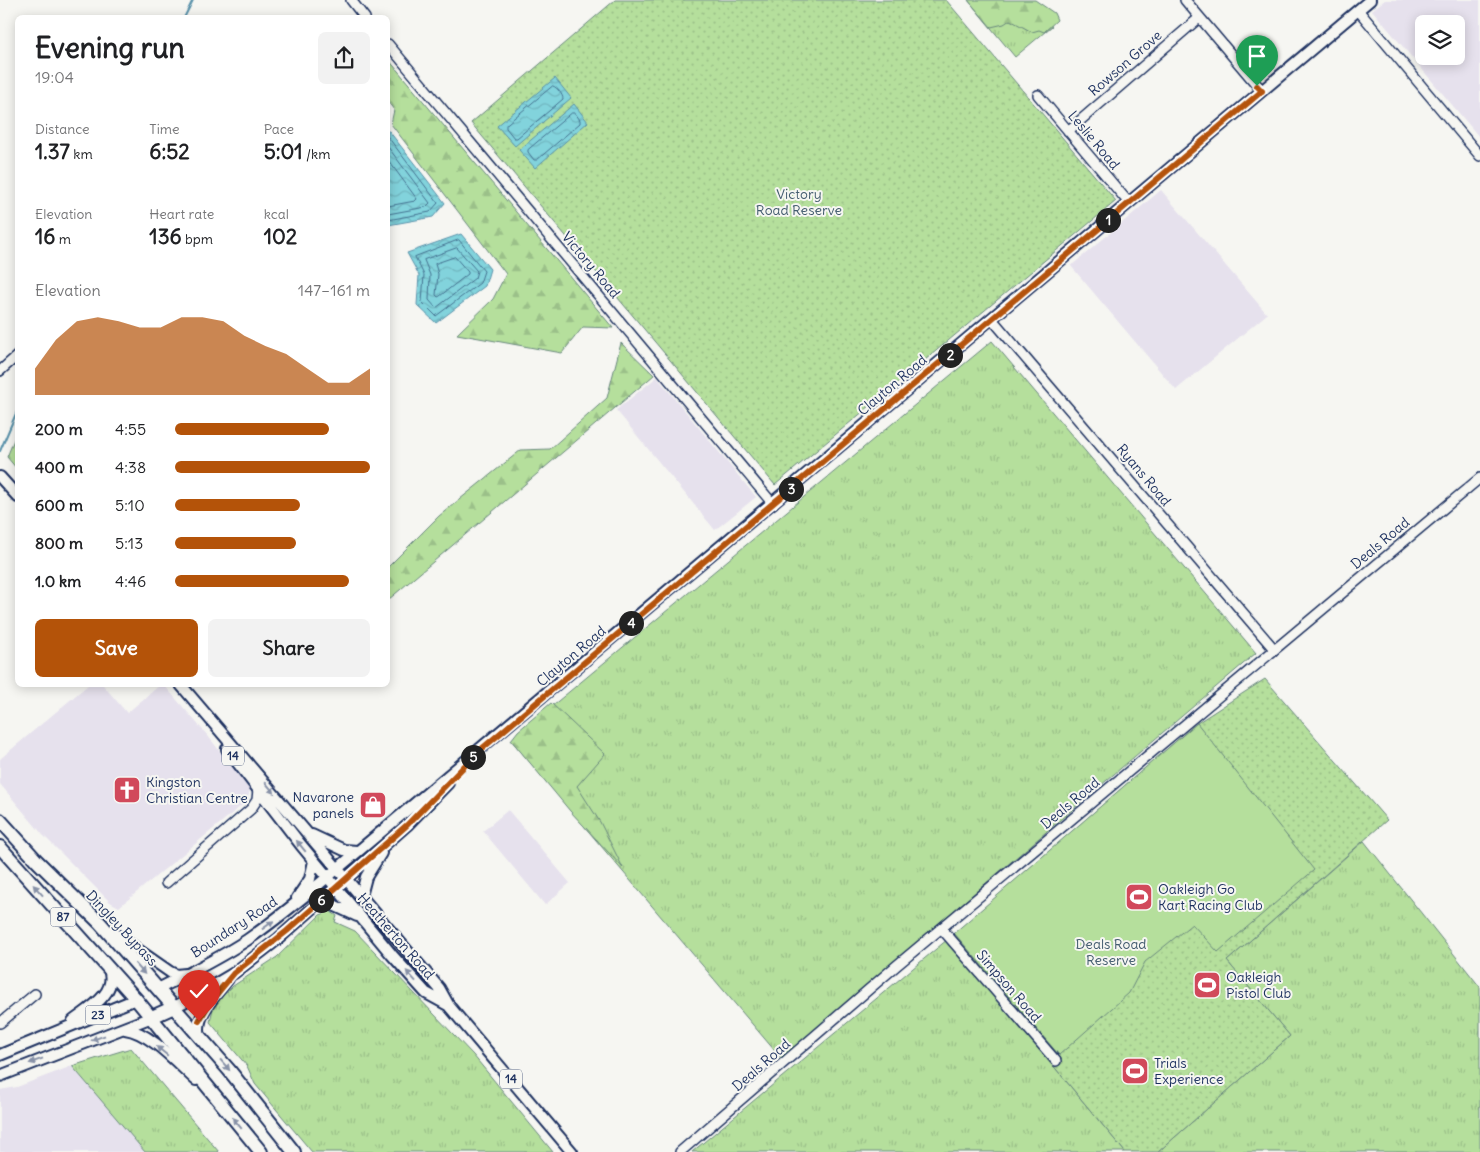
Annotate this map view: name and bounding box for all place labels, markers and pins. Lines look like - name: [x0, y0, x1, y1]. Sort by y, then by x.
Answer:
- pin: [1236, 35, 1278, 86]
- pin: 1: [1096, 208, 1120, 232]
- pin: 2: [938, 342, 962, 368]
- pin: 3: [778, 476, 804, 502]
- pin: 4: [618, 610, 644, 636]
- pin: 5: [460, 744, 486, 770]
- place label: Kingston Christian Centre: [146, 773, 248, 807]
- church icon: Kingston Christian Centre: [112, 775, 142, 805]
- place label: Navarone panels: [293, 788, 354, 822]
- shop icon: Navarone panels: [358, 790, 388, 820]
- place label: Oakleigh Go Kart Racing Club: [1158, 880, 1263, 914]
- sports icon: Oakleigh Go Kart Racing Club: [1124, 882, 1154, 912]
- pin: 6: [308, 888, 334, 912]
- place label: Oakleigh Pistol Club: [1226, 968, 1291, 1002]
- pin: [178, 970, 220, 1021]
- sports icon: Oakleigh Pistol Club: [1192, 970, 1222, 1000]
- place label: Trials Experience: [1154, 1054, 1223, 1088]
- sports icon: Trials Experience: [1120, 1056, 1150, 1086]

